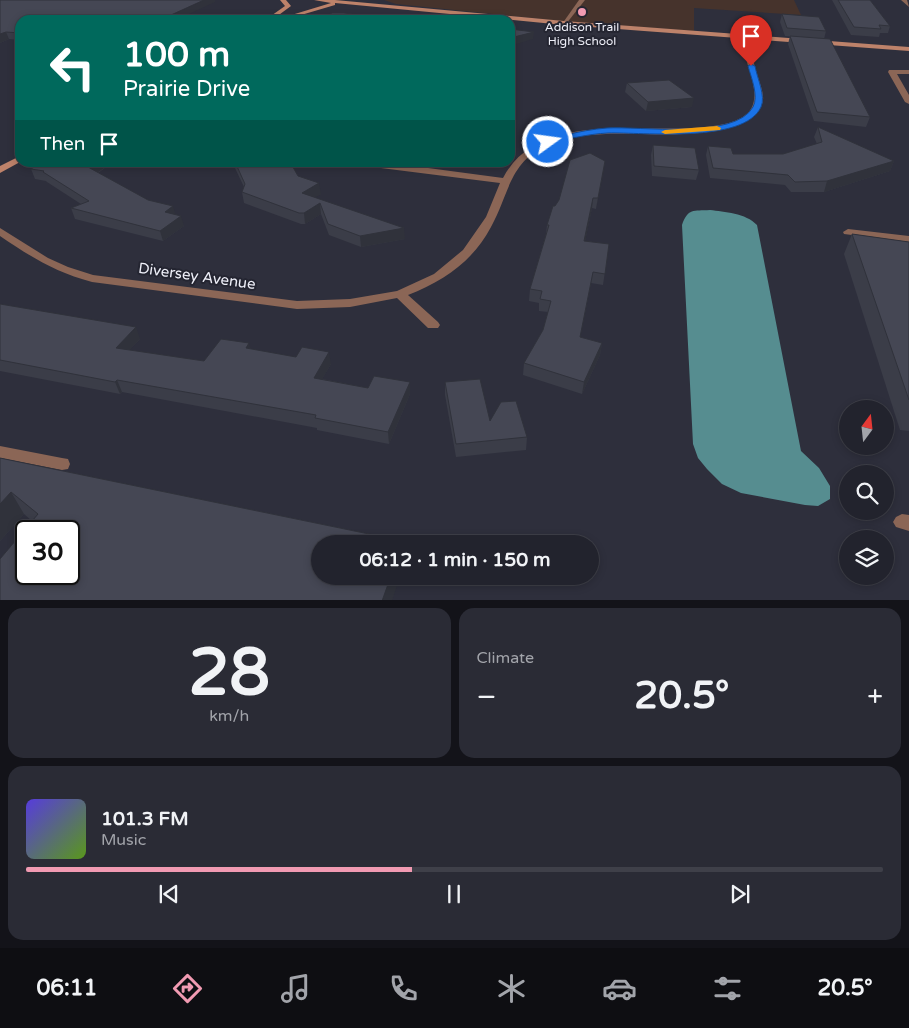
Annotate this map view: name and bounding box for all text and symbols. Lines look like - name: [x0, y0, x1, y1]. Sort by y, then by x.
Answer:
- marker: Addison Trail High School: [576, 6, 588, 18]
- pin: [730, 15, 772, 66]
- place label: Addison Trail High School: [545, 20, 619, 48]
- icon: arrive: [737, 22, 765, 50]
- text: 100 m: [123, 34, 230, 76]
- icon: left: [40, 35, 105, 100]
- text: Prairie Drive: [123, 76, 250, 102]
- position arrow: [521, 115, 573, 167]
- icon: arrive: [95, 130, 123, 158]
- text: Then: [40, 133, 85, 155]
- street label: Diversey Avenue: [137, 259, 257, 293]
- north arrow: [839, 400, 894, 455]
- map controls: [839, 400, 894, 585]
- button: search: [839, 465, 894, 520]
- speed limit sign: 30: [15, 520, 80, 585]
- button: layers: [839, 530, 894, 585]
- text: 06:12 · 1 min · 150 m: [359, 549, 551, 571]
- text: 28: [188, 634, 270, 713]
- text: Climate: [477, 648, 534, 668]
- text: 20.5°: [634, 673, 729, 719]
- text: −: [477, 680, 496, 714]
- text: +: [867, 680, 883, 714]
- text: km/h: [209, 706, 249, 726]
- text: 101.3 FM: [101, 808, 189, 830]
- text: Music: [101, 830, 146, 850]
- icon: previous: [155, 880, 183, 908]
- icon: pause: [440, 880, 468, 908]
- icon: next: [726, 880, 754, 908]
- icon: directions: [170, 971, 205, 1006]
- icon: music: [278, 971, 313, 1006]
- icon: phone: [386, 971, 421, 1006]
- icon: climate: [494, 971, 529, 1006]
- icon: car: [602, 971, 637, 1006]
- icon: filters: [710, 971, 745, 1006]
- text: 06:11: [36, 975, 97, 1001]
- text: 20.5°: [817, 975, 872, 1001]

